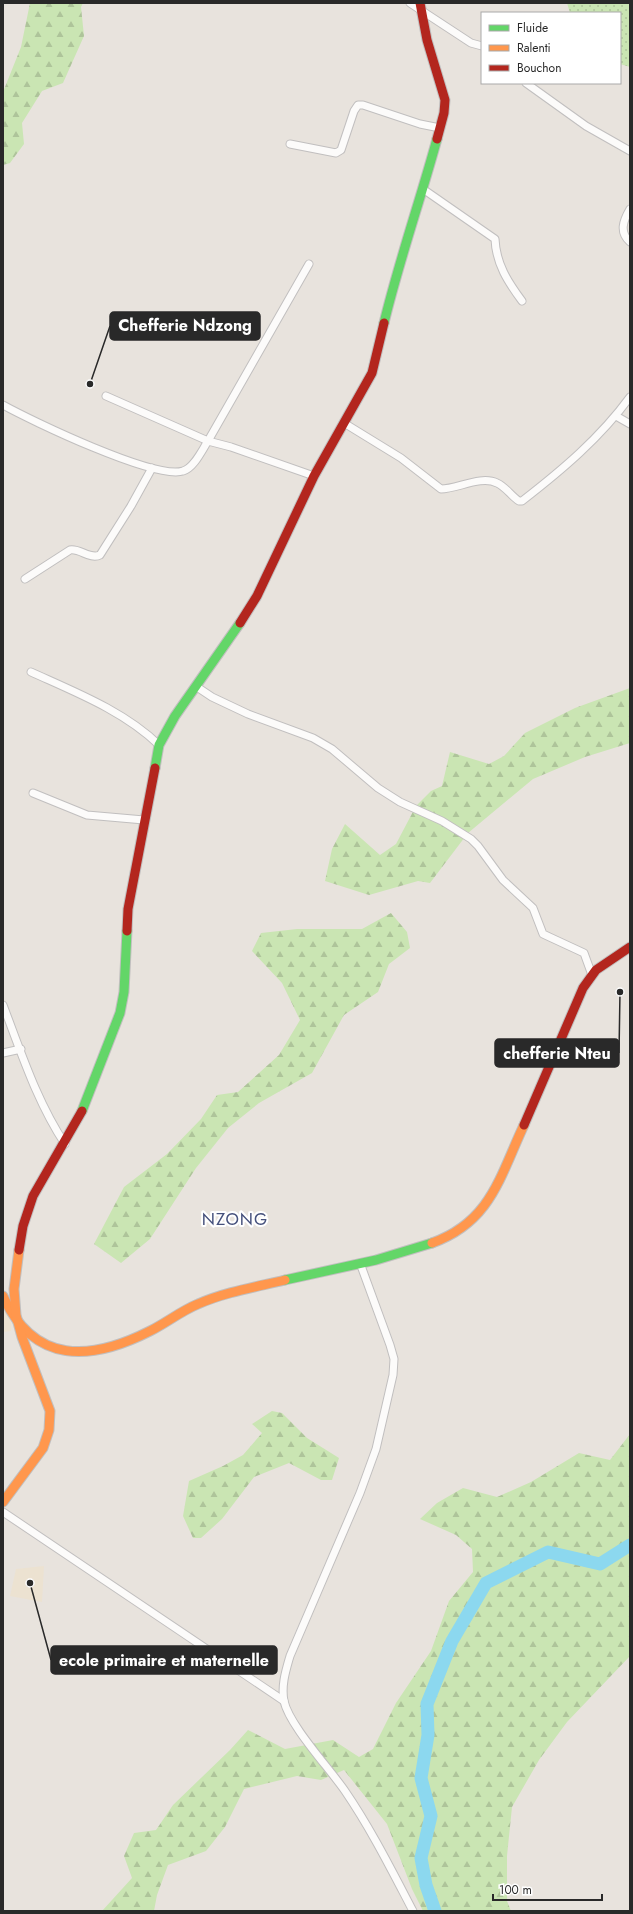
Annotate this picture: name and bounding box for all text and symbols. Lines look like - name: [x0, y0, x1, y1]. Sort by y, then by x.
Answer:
- legend: [481, 12, 621, 84]
- text: Fluide: [517, 19, 548, 37]
- text: Ralenti: [517, 39, 551, 57]
- text: Bouchon: [517, 59, 561, 77]
- callout: Chefferie Ndzong: [110, 312, 260, 340]
- text: Chefferie Ndzong: [118, 314, 252, 337]
- callout: chefferie Nteu: [495, 1039, 619, 1067]
- text: chefferie Nteu: [503, 1042, 611, 1065]
- district label: NZONG: [202, 1207, 268, 1231]
- callout: ecole primaire et maternelle: [51, 1646, 277, 1674]
- text: ecole primaire et maternelle: [59, 1649, 269, 1672]
- scale bar: [493, 1876, 602, 1902]
- text: 100 m: [499, 1881, 532, 1899]

